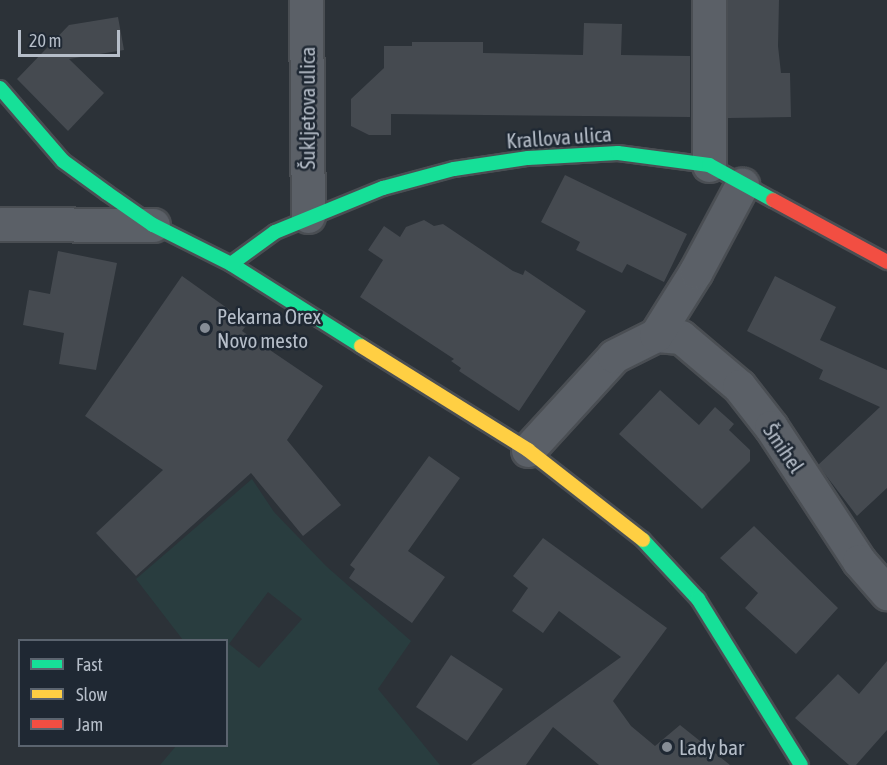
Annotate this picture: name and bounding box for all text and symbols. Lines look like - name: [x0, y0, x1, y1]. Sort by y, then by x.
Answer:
- scale bar: [21, 18, 123, 56]
- text: 20 m: [29, 30, 61, 51]
- street label: Šukljetova ulica: [294, 47, 320, 169]
- street label: Krallova ulica: [505, 121, 613, 153]
- place label: Pekarna Orex Novo mesto: [217, 303, 321, 353]
- marker: Pekarna Orex Novo mesto: [198, 321, 212, 335]
- street label: Šmihel: [758, 419, 810, 477]
- legend: [18, 639, 228, 747]
- text: Fast: [76, 654, 103, 675]
- text: Slow: [76, 684, 107, 705]
- text: Jam: [76, 714, 103, 735]
- place label: Lady bar: [679, 734, 744, 760]
- marker: Lady bar: [660, 740, 674, 754]

